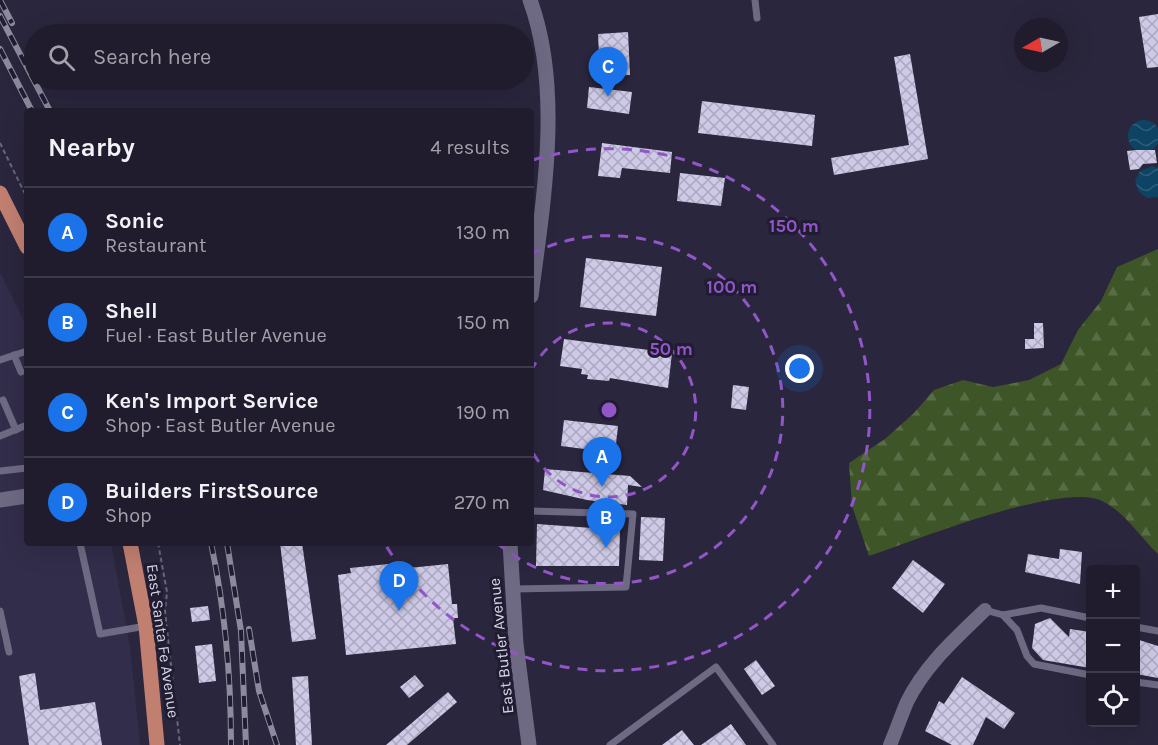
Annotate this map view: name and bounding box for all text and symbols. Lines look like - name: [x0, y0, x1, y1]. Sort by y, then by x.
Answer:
- north arrow: [1014, 18, 1068, 72]
- search box: [24, 24, 534, 90]
- icon: search: [45, 41, 78, 74]
- text: Search here: [93, 44, 211, 70]
- pin: C: [588, 48, 628, 97]
- text: Nearby: [48, 132, 135, 163]
- text: 4 results: [430, 136, 510, 159]
- text: Sonic: [105, 208, 164, 234]
- text: 150 m: [769, 215, 819, 237]
- text: A: [61, 221, 74, 244]
- text: 130 m: [456, 221, 510, 244]
- text: Restaurant: [105, 234, 207, 257]
- text: 100 m: [707, 276, 757, 298]
- text: Shell: [105, 298, 158, 324]
- text: B: [61, 311, 74, 334]
- text: 150 m: [457, 311, 510, 334]
- text: Fuel · East Butler Avenue: [105, 324, 327, 347]
- text: 50 m: [649, 338, 693, 360]
- your location: [785, 354, 814, 383]
- text: Ken's Import Service: [105, 388, 318, 414]
- centre of rings: [599, 400, 619, 420]
- text: C: [61, 401, 74, 424]
- text: 190 m: [456, 401, 510, 424]
- text: Shop · East Butler Avenue: [105, 414, 336, 437]
- pin: A: [582, 438, 622, 487]
- text: Builders FirstSource: [105, 478, 318, 504]
- text: D: [61, 491, 74, 514]
- text: 270 m: [454, 491, 510, 514]
- pin: B: [586, 498, 626, 548]
- text: Shop: [105, 504, 152, 527]
- pin: D: [380, 562, 418, 611]
- street label: East Santa Fe Avenue: [143, 563, 183, 719]
- map controls: [1086, 565, 1140, 727]
- button: +: [1086, 565, 1140, 619]
- street label: East Butler Avenue: [484, 577, 518, 715]
- button: −: [1086, 619, 1140, 673]
- button: locate: [1086, 673, 1140, 727]

